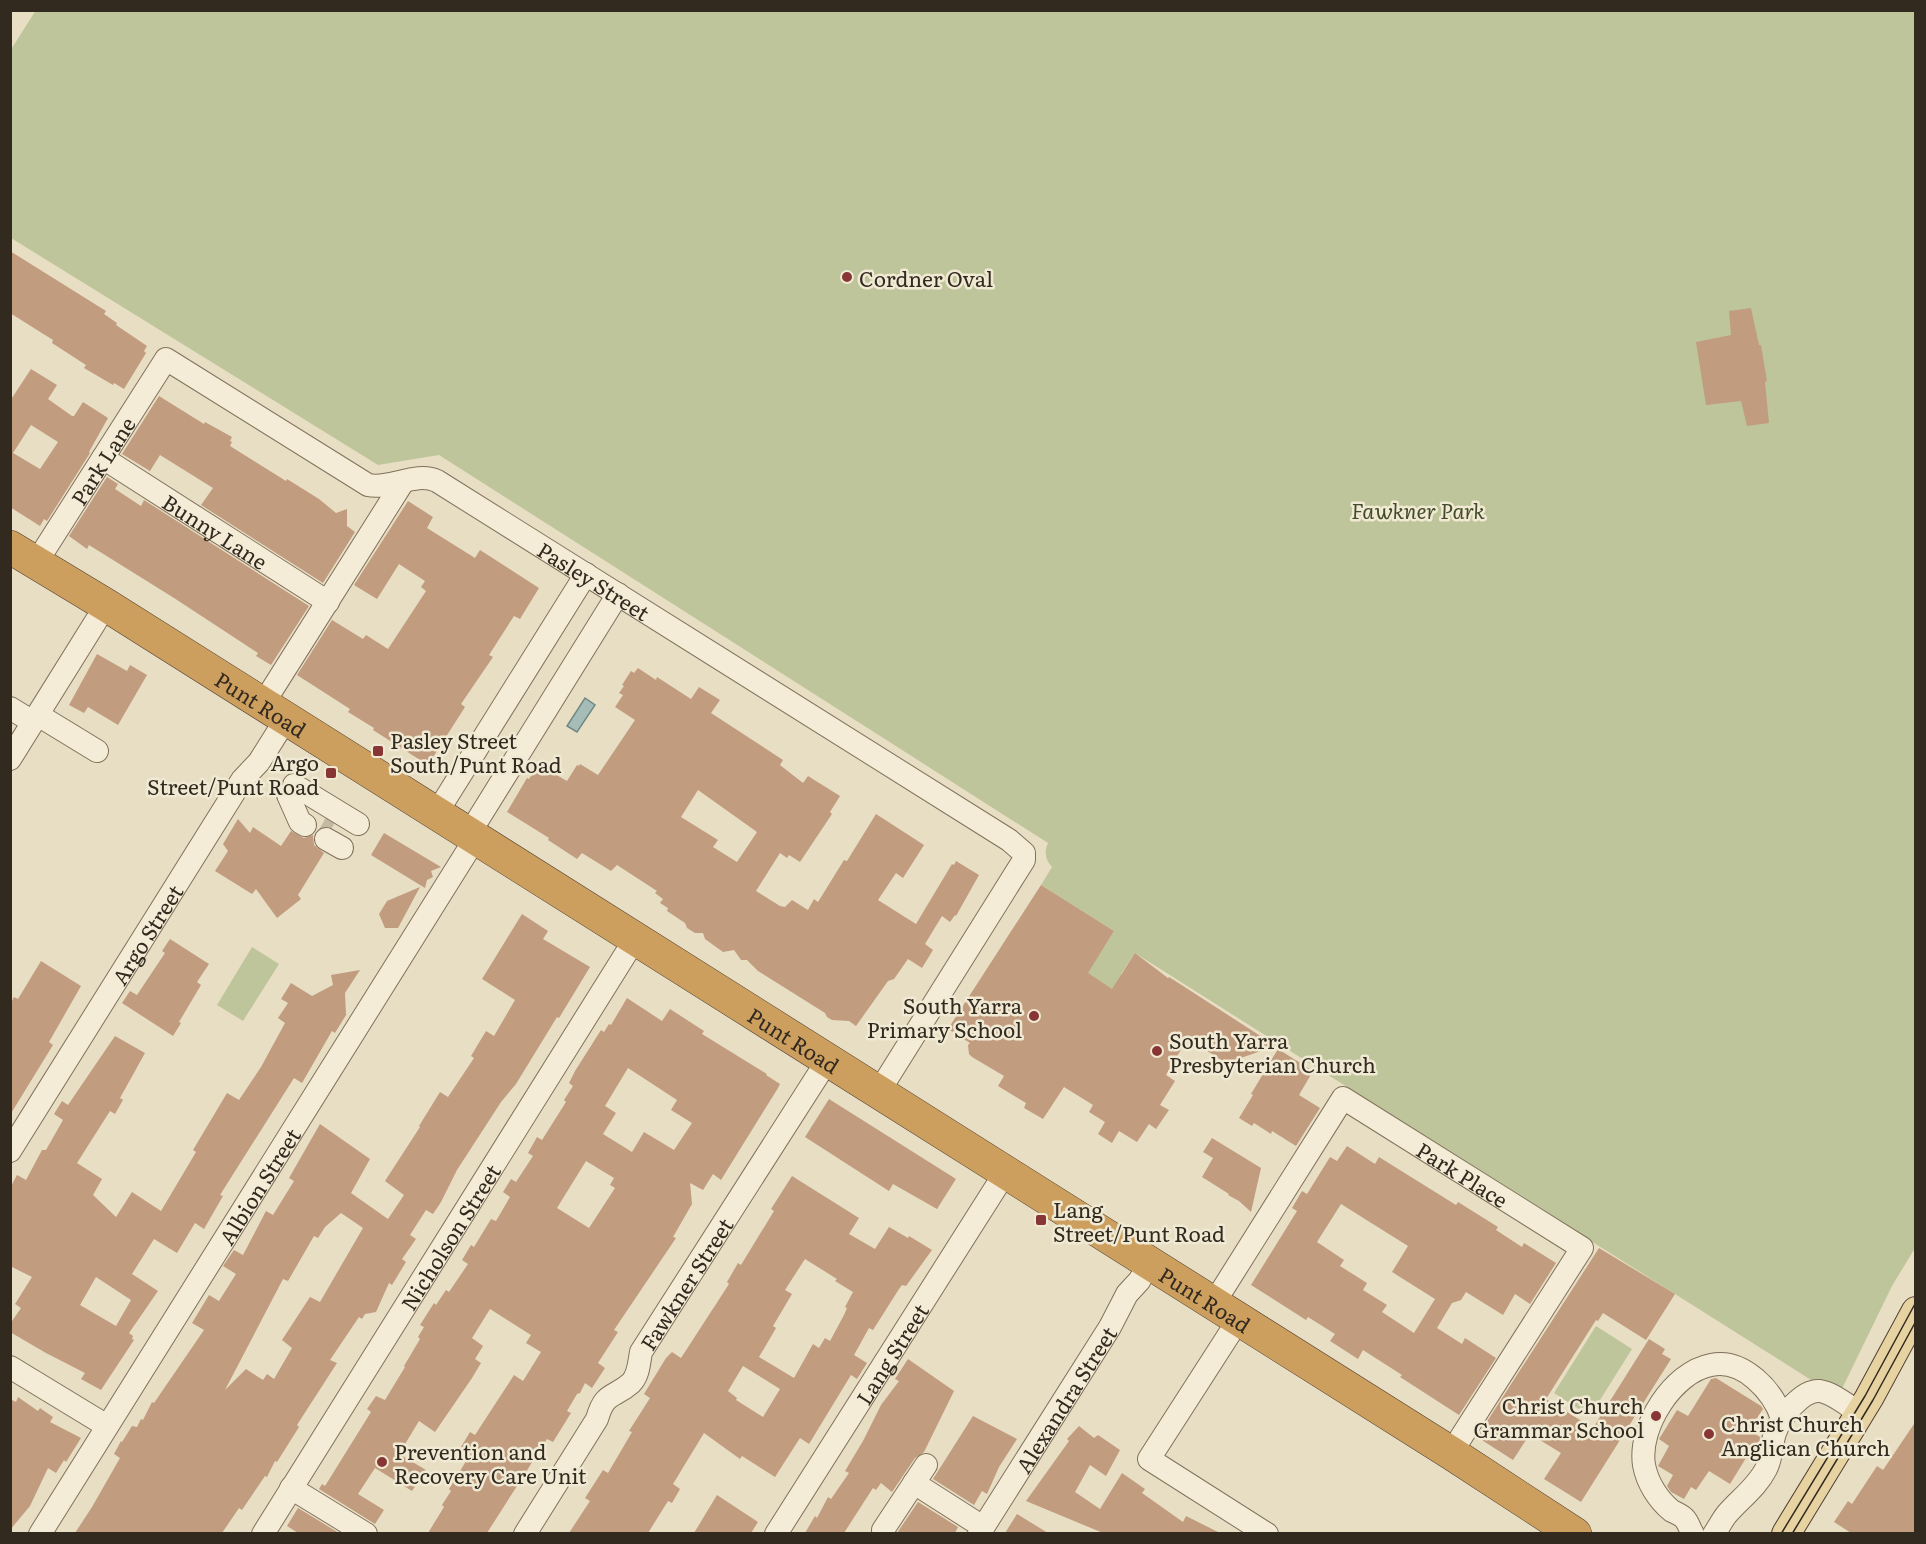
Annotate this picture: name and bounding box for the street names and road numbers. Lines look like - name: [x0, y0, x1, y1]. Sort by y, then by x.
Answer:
- street label: Park Lane: [62, 410, 141, 510]
- street label: Bunny Lane: [157, 485, 274, 575]
- street label: Pasley Street: [532, 533, 657, 627]
- street label: Punt Road: [210, 662, 313, 744]
- street label: Argo Street: [103, 877, 189, 990]
- street label: Punt Road: [743, 998, 846, 1080]
- street label: Albion Street: [210, 1121, 307, 1250]
- street label: Park Place: [1411, 1133, 1515, 1214]
- street label: Nicholson Street: [392, 1157, 507, 1315]
- street label: Fawkner Street: [631, 1210, 739, 1355]
- street label: Punt Road: [1154, 1258, 1257, 1339]
- street label: Lang Street: [847, 1296, 935, 1410]
- street label: Alexandra Street: [1006, 1319, 1123, 1478]

